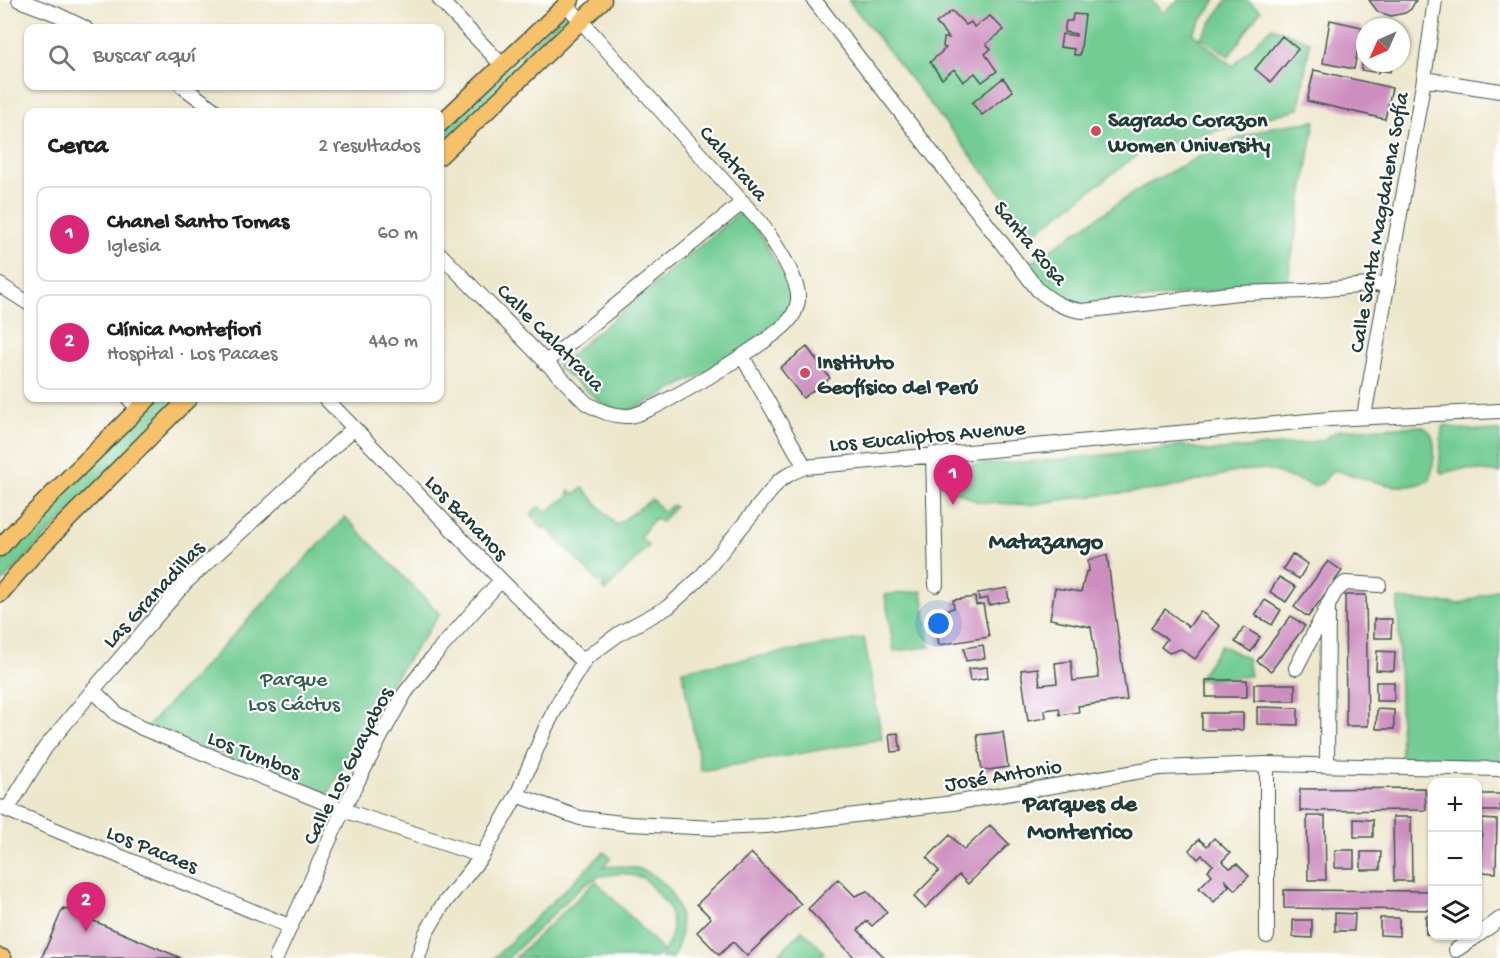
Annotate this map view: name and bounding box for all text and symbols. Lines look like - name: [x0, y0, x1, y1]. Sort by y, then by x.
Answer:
- north arrow: [1356, 18, 1410, 72]
- search box: [24, 24, 444, 90]
- icon: search: [45, 41, 78, 74]
- text: Buscar aquí: [93, 44, 196, 70]
- street label: Calle Santa Magdalena Sofía: [1345, 90, 1417, 355]
- place label: Sagrado Corazon Women University: [1107, 109, 1270, 160]
- street label: Calatrava: [692, 121, 773, 208]
- marker: Sagrado Corazon Women University: [1089, 124, 1103, 138]
- text: Cerca: [48, 132, 108, 163]
- text: 2 resultados: [318, 136, 420, 159]
- street label: Santa Rosa: [986, 197, 1072, 293]
- text: Chanel Santo Tomas: [107, 210, 289, 236]
- text: 1: [65, 223, 74, 246]
- text: 60 m: [378, 223, 418, 246]
- text: Iglesia: [107, 236, 161, 259]
- street label: Calle Calatrava: [490, 279, 609, 399]
- text: Clínica Montefiori: [107, 318, 262, 344]
- text: 2: [65, 331, 74, 354]
- text: 440 m: [369, 331, 418, 354]
- text: Hospital · Los Pacaes: [107, 344, 277, 367]
- place label: Instituto Geofísico del Perú: [817, 351, 979, 402]
- marker: Instituto Geofísico del Perú: [798, 366, 812, 380]
- street label: Los Eucaliptos Avenue: [828, 416, 1027, 460]
- pin: 1: [934, 456, 972, 505]
- street label: Los Bananos: [418, 471, 513, 568]
- district label: Matazango: [989, 529, 1104, 558]
- street label: Las Granadillas: [98, 536, 212, 655]
- your location: [924, 609, 953, 638]
- park label: Parque Los Cáctus: [248, 668, 341, 719]
- street label: Calle Los Guayabos: [299, 683, 401, 850]
- street label: Los Tumbos: [203, 726, 305, 788]
- street label: José Antonio: [943, 755, 1064, 799]
- map controls: [1428, 778, 1482, 940]
- button: +: [1428, 778, 1482, 832]
- district label: Parques de Monterrico: [1021, 791, 1139, 848]
- street label: Los Pacaes: [102, 821, 202, 881]
- button: −: [1428, 832, 1482, 886]
- pin: 2: [66, 882, 106, 932]
- button: layers: [1428, 886, 1482, 940]

